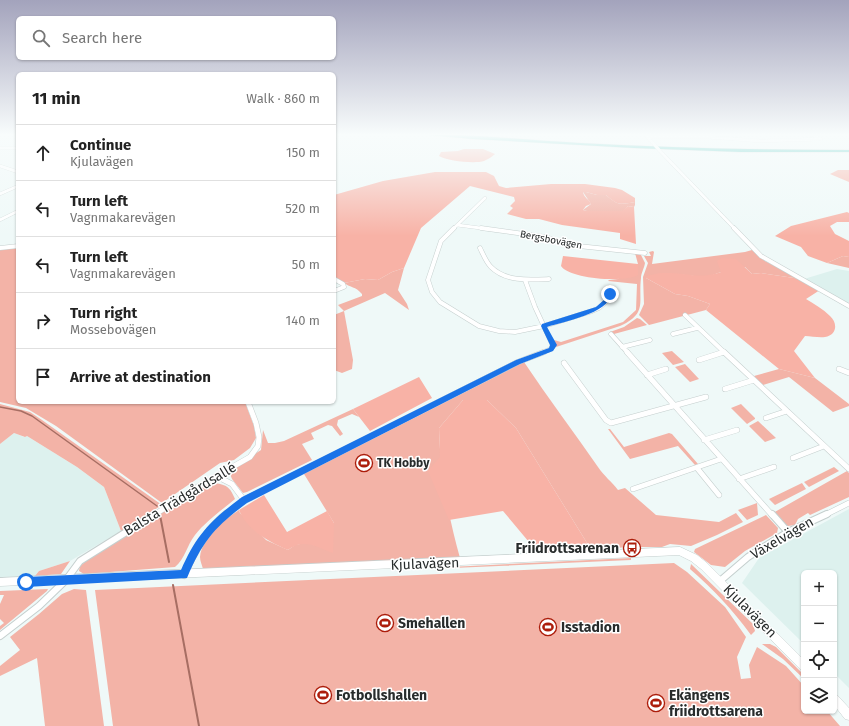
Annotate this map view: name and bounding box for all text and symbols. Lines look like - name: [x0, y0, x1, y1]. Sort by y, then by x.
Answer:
- search box: [16, 16, 336, 60]
- icon: search: [30, 27, 52, 49]
- text: Search here: [62, 29, 142, 47]
- text: 11 min: [32, 88, 80, 109]
- text: Walk · 860 m: [246, 91, 320, 106]
- text: Continue: [70, 136, 131, 154]
- icon: ahead: [32, 142, 54, 164]
- text: 150 m: [286, 145, 320, 160]
- text: Kjulavägen: [70, 154, 134, 169]
- text: Turn left: [70, 192, 128, 210]
- icon: left: [32, 198, 54, 220]
- text: 520 m: [285, 201, 320, 216]
- text: Vagnmakarevägen: [70, 210, 176, 225]
- street label: Bergsbovägen: [519, 228, 583, 252]
- text: Turn left: [70, 248, 128, 266]
- icon: left: [32, 254, 54, 276]
- text: 50 m: [292, 257, 320, 272]
- text: Vagnmakarevägen: [70, 266, 176, 281]
- route end: [601, 285, 619, 303]
- text: Turn right: [70, 304, 137, 322]
- icon: right: [32, 310, 54, 332]
- text: 140 m: [286, 313, 320, 328]
- text: Mossebovägen: [70, 322, 156, 337]
- icon: arrive: [32, 366, 54, 388]
- text: Arrive at destination: [70, 368, 211, 386]
- sports icon: TK Hobby: [354, 453, 374, 473]
- place label: TK Hobby: [377, 456, 430, 470]
- street label: Balsta Trädgårdsallé: [121, 459, 239, 539]
- street label: Växelvägen: [747, 513, 817, 563]
- bus stop icon: Friidrottsarenan: [622, 538, 642, 558]
- place label: Friidrottsarenan: [516, 540, 619, 557]
- street label: Kjulavägen: [390, 554, 460, 574]
- map controls: [801, 570, 837, 714]
- button: +: [801, 570, 837, 606]
- route start: [17, 573, 35, 591]
- street label: Kjulavägen: [720, 581, 780, 641]
- button: −: [801, 606, 837, 642]
- sports icon: Smehallen: [375, 613, 395, 633]
- place label: Smehallen: [398, 615, 465, 632]
- sports icon: Isstadion: [538, 617, 558, 637]
- place label: Isstadion: [561, 619, 620, 636]
- button: locate: [801, 642, 837, 678]
- button: layers: [801, 678, 837, 714]
- sports icon: Fotbollshallen: [313, 685, 333, 705]
- place label: Fotbollshallen: [336, 687, 427, 704]
- place label: Ekängens friidrottsarena: [669, 687, 763, 720]
- sports icon: Ekängens friidrottsarena: [646, 693, 666, 713]

